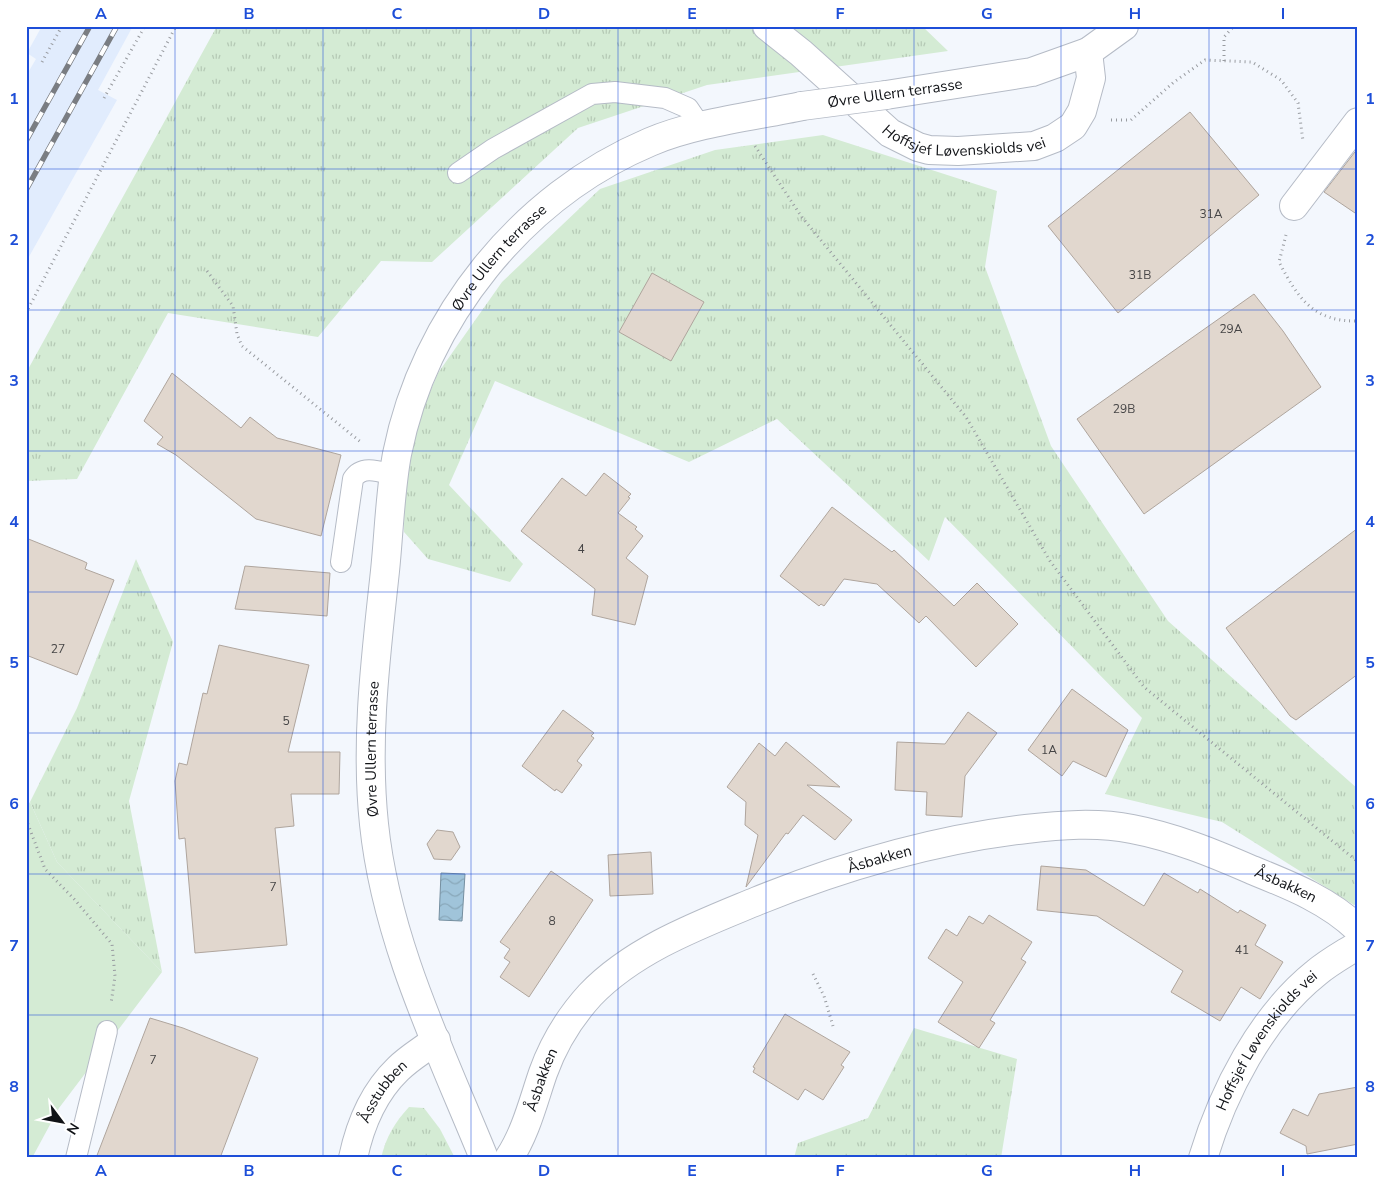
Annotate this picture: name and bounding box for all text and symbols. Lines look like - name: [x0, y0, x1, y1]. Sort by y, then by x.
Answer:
- text: A: [95, 3, 107, 25]
- text: B: [243, 3, 255, 25]
- text: C: [392, 3, 403, 25]
- text: D: [538, 3, 550, 25]
- text: E: [687, 3, 697, 25]
- text: F: [836, 3, 845, 25]
- text: G: [981, 3, 993, 25]
- text: H: [1129, 3, 1141, 25]
- text: I: [1281, 3, 1285, 25]
- street label: Øvre Ullern terrasse: [826, 74, 964, 112]
- text: 1: [9, 88, 19, 110]
- text: 1: [1365, 88, 1375, 110]
- street label: Hoffsjef Løvenskiolds vei: [878, 120, 1048, 161]
- street label: Øvre Ullern terrasse: [447, 200, 551, 315]
- house number: 31A: [1199, 206, 1223, 222]
- text: 2: [9, 229, 19, 251]
- text: 2: [1365, 229, 1375, 251]
- house number: 31B: [1129, 267, 1151, 283]
- house number: 29A: [1219, 321, 1243, 337]
- text: 3: [9, 370, 19, 392]
- text: 3: [1365, 370, 1375, 392]
- house number: 29B: [1113, 401, 1135, 417]
- text: 4: [9, 511, 19, 533]
- text: 4: [1365, 511, 1375, 533]
- house number: 4: [577, 541, 585, 557]
- house number: 27: [51, 641, 65, 657]
- text: 5: [9, 652, 19, 674]
- text: 5: [1365, 652, 1375, 674]
- street label: Øvre Ullern terrasse: [361, 680, 384, 818]
- house number: 5: [282, 713, 290, 729]
- house number: 1A: [1041, 742, 1057, 758]
- text: 6: [9, 793, 19, 815]
- text: 6: [1365, 793, 1375, 815]
- street label: Åsbakken: [844, 840, 914, 878]
- street label: Åsbakken: [1252, 861, 1320, 907]
- house number: 7: [269, 879, 277, 895]
- house number: 8: [548, 913, 556, 929]
- text: 7: [9, 935, 19, 957]
- text: 7: [1365, 935, 1375, 957]
- house number: 41: [1235, 942, 1249, 958]
- street label: Hoffsjef Løvenskiolds vei: [1211, 966, 1321, 1114]
- street label: Åsbakken: [520, 1045, 562, 1114]
- house number: 7: [149, 1052, 157, 1068]
- street label: Åsstubben: [353, 1055, 411, 1126]
- text: 8: [9, 1076, 19, 1098]
- text: 8: [1365, 1076, 1375, 1098]
- north arrow: [38, 1096, 88, 1146]
- text: N: [62, 1119, 83, 1138]
- text: A: [95, 1160, 107, 1182]
- text: B: [243, 1160, 255, 1182]
- text: C: [392, 1160, 403, 1182]
- text: D: [538, 1160, 550, 1182]
- text: E: [687, 1160, 697, 1182]
- text: F: [836, 1160, 845, 1182]
- text: G: [981, 1160, 993, 1182]
- text: H: [1129, 1160, 1141, 1182]
- text: I: [1281, 1160, 1285, 1182]

